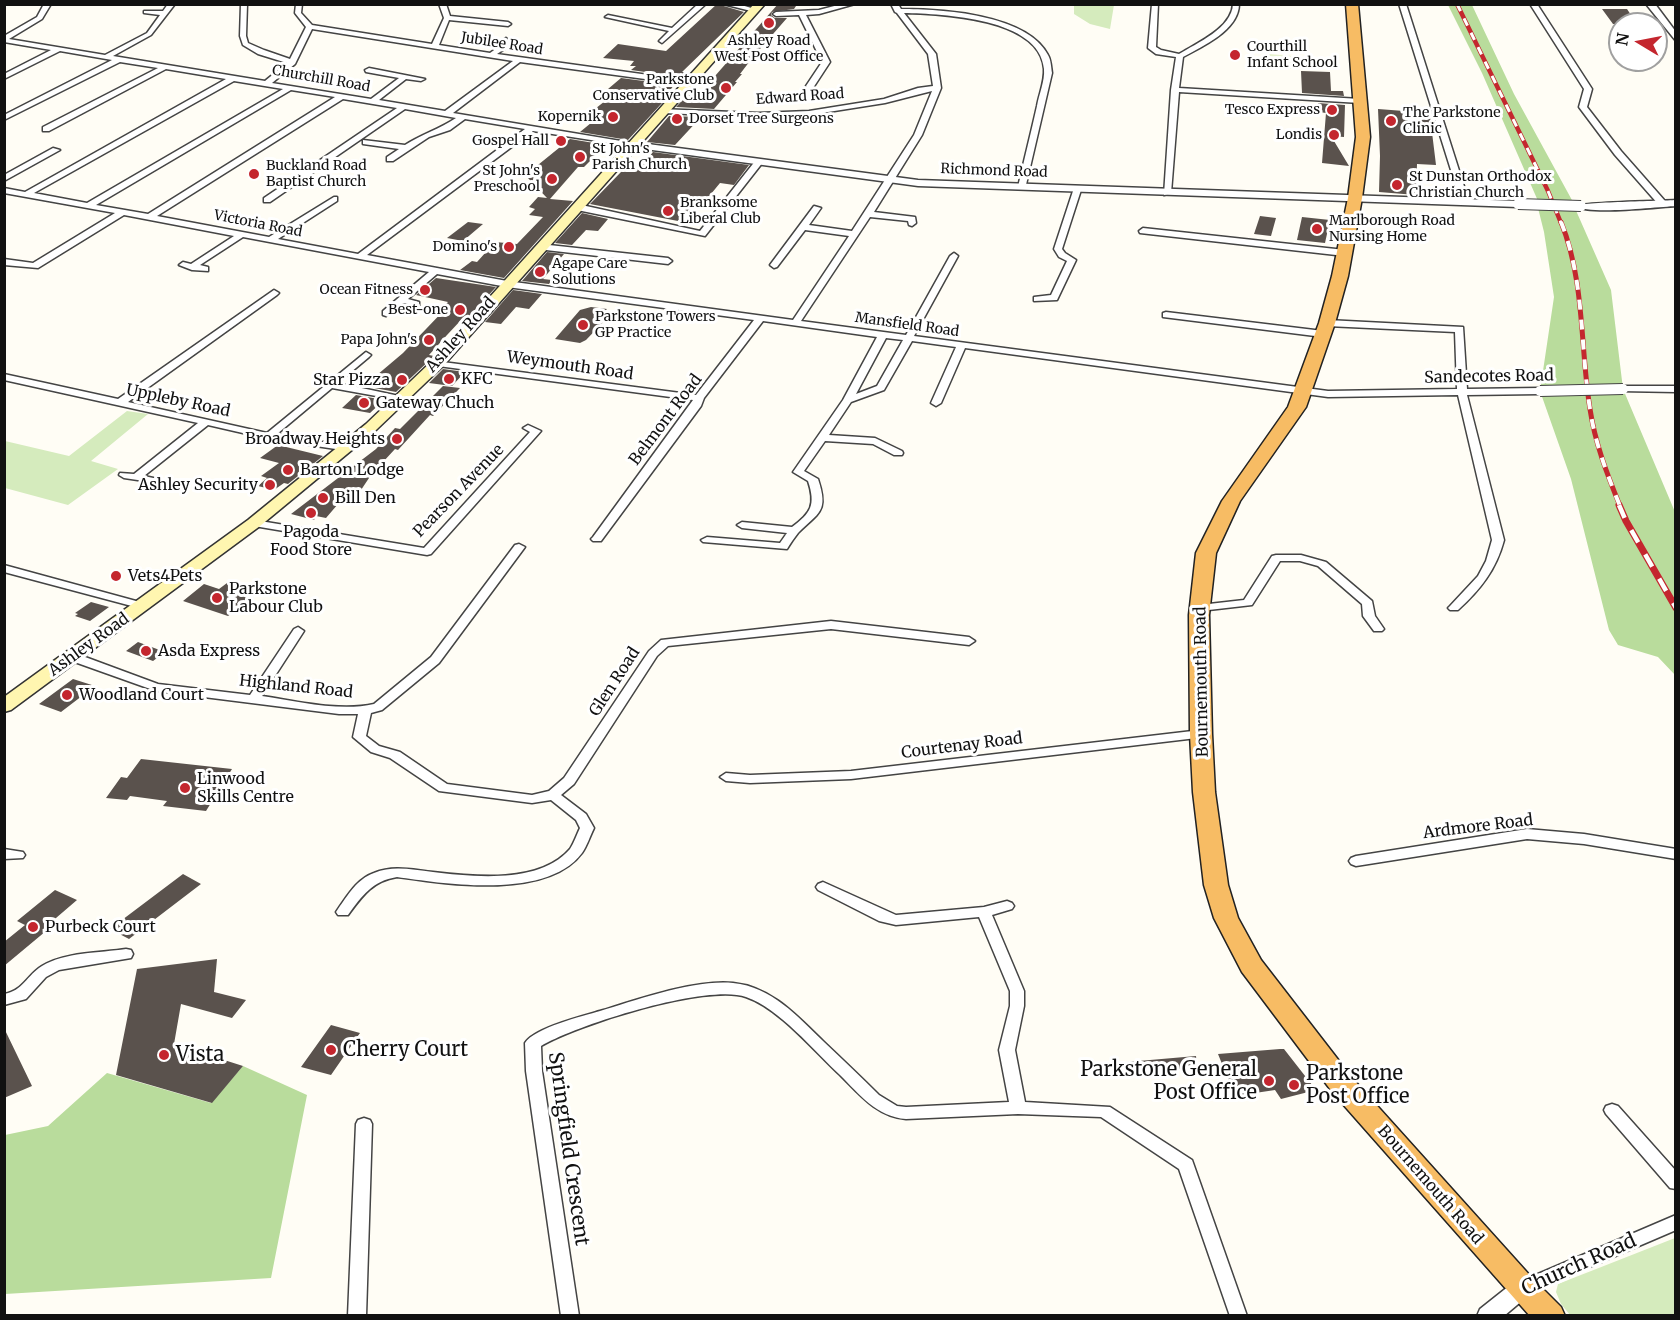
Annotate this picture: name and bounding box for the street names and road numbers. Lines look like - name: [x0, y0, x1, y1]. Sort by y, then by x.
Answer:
- street label: Jubilee Road: [460, 29, 544, 59]
- street label: Churchill Road: [271, 62, 371, 96]
- street label: Edward Road: [755, 86, 845, 108]
- street label: Richmond Road: [940, 161, 1048, 181]
- street label: Victoria Road: [212, 207, 304, 241]
- street label: Ashley Road: [422, 293, 500, 377]
- street label: Mansfield Road: [854, 309, 960, 341]
- street label: Weymouth Road: [506, 348, 634, 384]
- street label: Sandecotes Road: [1424, 366, 1554, 388]
- street label: Belmont Road: [626, 371, 706, 469]
- street label: Uppleby Road: [124, 381, 232, 421]
- street label: Pearson Avenue: [410, 441, 508, 541]
- street label: Bournemouth Road: [1191, 606, 1213, 758]
- street label: Ashley Road: [45, 609, 133, 681]
- street label: Glen Road: [586, 644, 644, 720]
- street label: Highland Road: [238, 671, 354, 703]
- street label: Courtenay Road: [900, 729, 1024, 763]
- street label: Ardmore Road: [1422, 811, 1534, 843]
- street label: Springfield Crescent: [543, 1051, 593, 1247]
- street label: Bournemouth Road: [1373, 1122, 1487, 1248]
- street label: Church Road: [1518, 1229, 1640, 1301]

